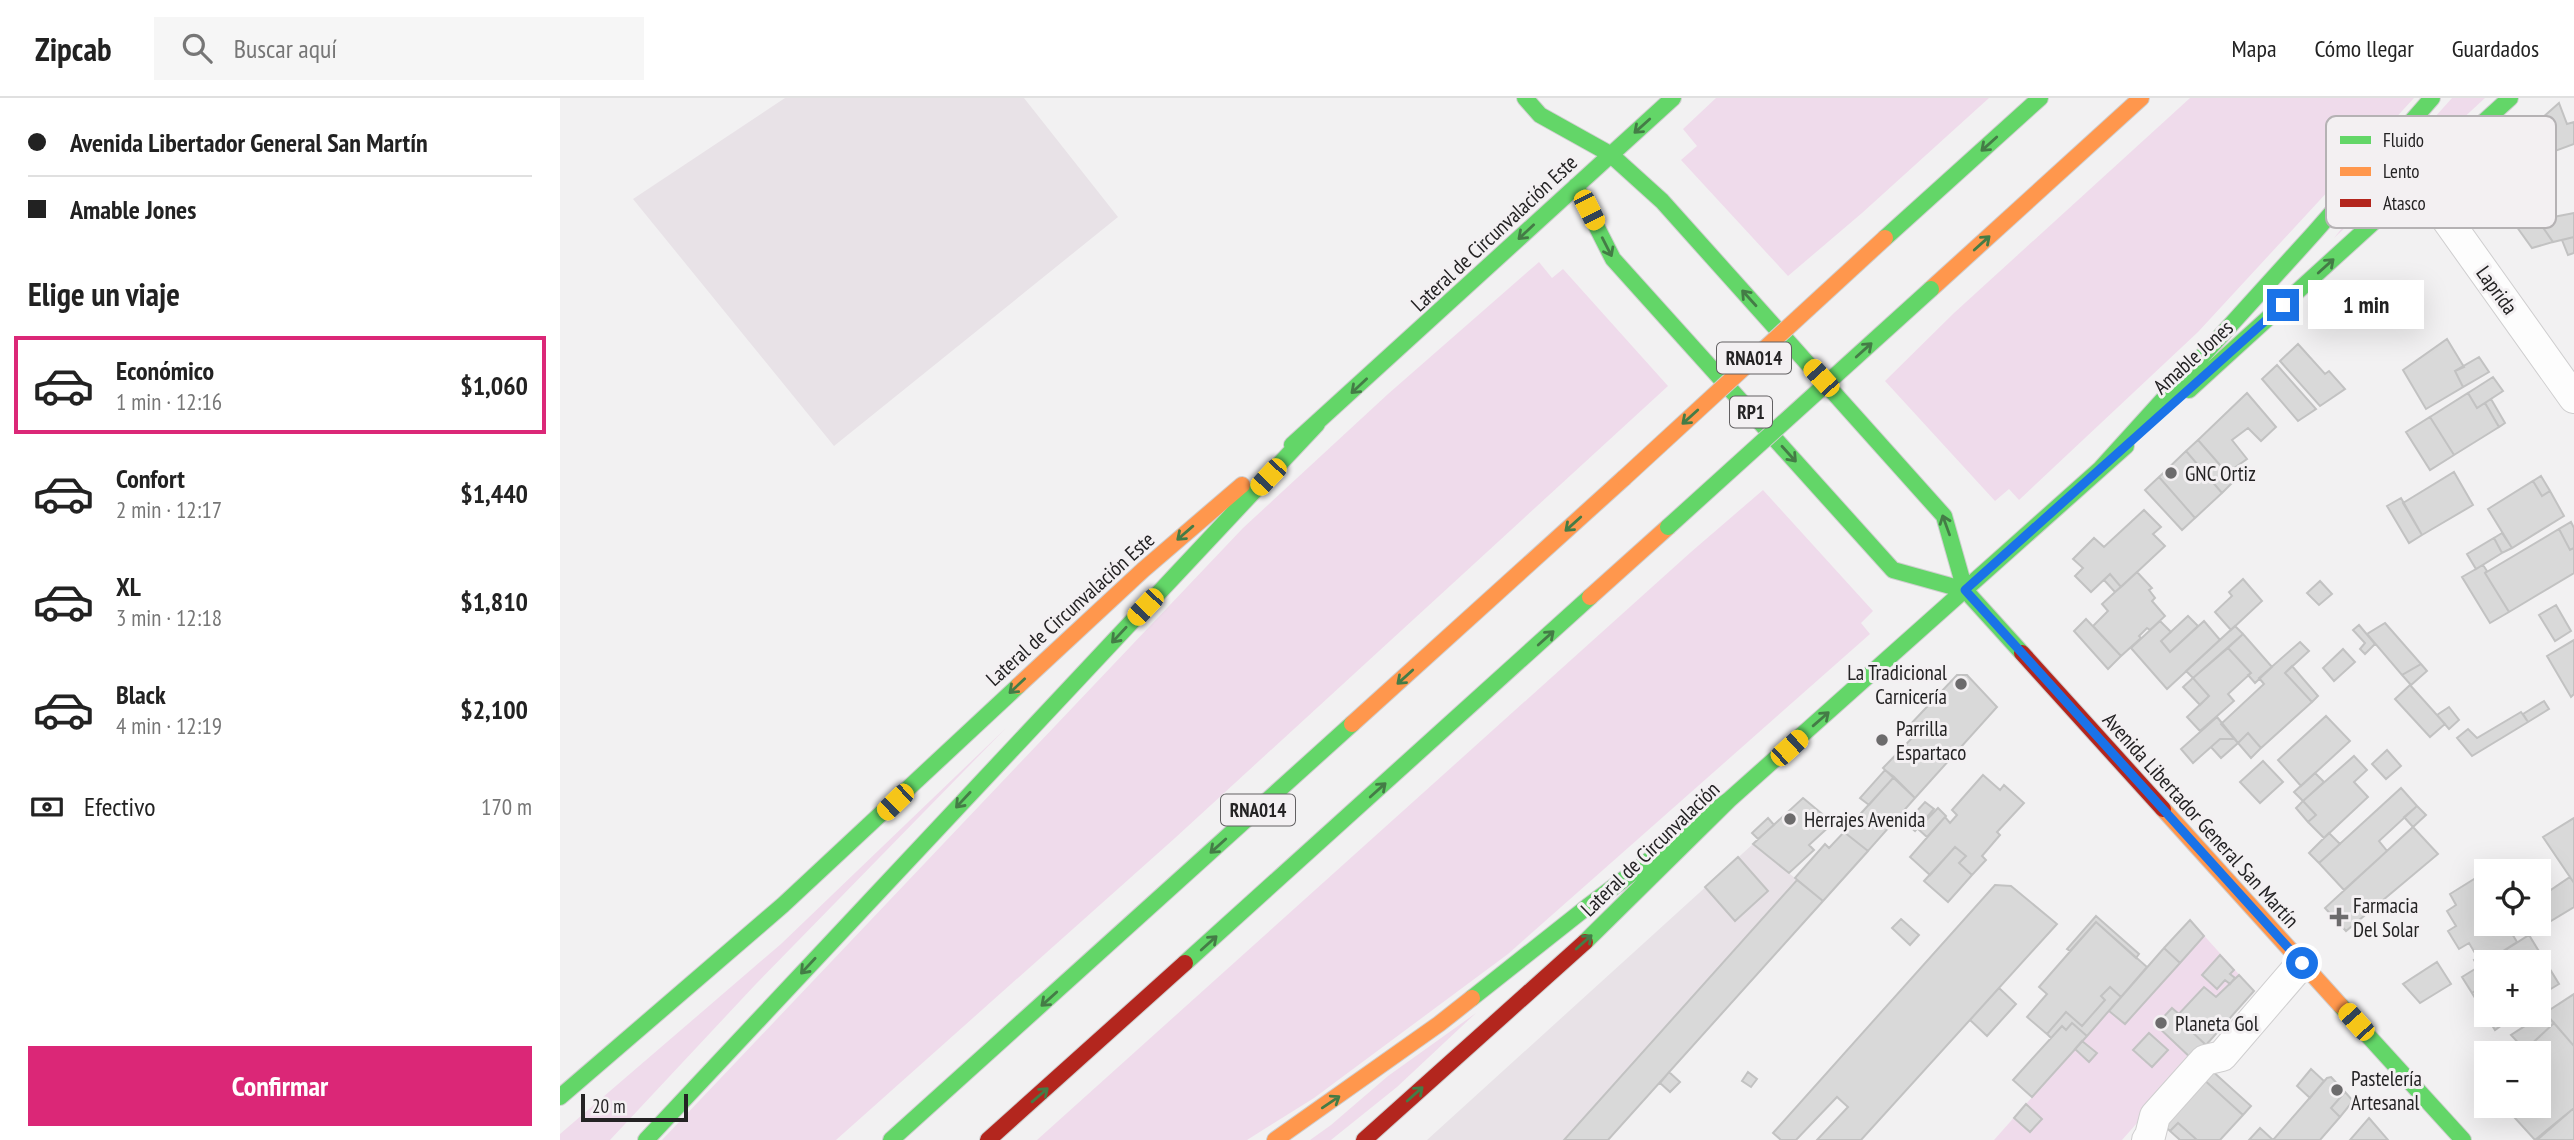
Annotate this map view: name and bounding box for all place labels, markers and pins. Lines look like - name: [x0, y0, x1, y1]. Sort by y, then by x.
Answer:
- place label: GNC Ortiz: [2185, 460, 2256, 487]
- marker: GNC Ortiz: [2163, 465, 2179, 481]
- place label: La Tradicional Carnicería: [1847, 659, 1947, 710]
- marker: La Tradicional Carnicería: [1953, 676, 1969, 692]
- place label: Parrilla Espartaco: [1896, 715, 1966, 766]
- marker: Parrilla Espartaco: [1874, 732, 1890, 748]
- place label: Herrajes Avenida: [1804, 806, 1925, 833]
- marker: Herrajes Avenida: [1782, 811, 1798, 827]
- place label: Farmacia Del Solar: [2353, 892, 2419, 943]
- marker: Farmacia Del Solar: [2331, 909, 2347, 925]
- place label: Planeta Gol: [2175, 1010, 2259, 1037]
- marker: Planeta Gol: [2153, 1015, 2169, 1031]
- place label: Pastelería Artesanal: [2351, 1065, 2422, 1116]
- marker: Pastelería Artesanal: [2329, 1082, 2345, 1098]

